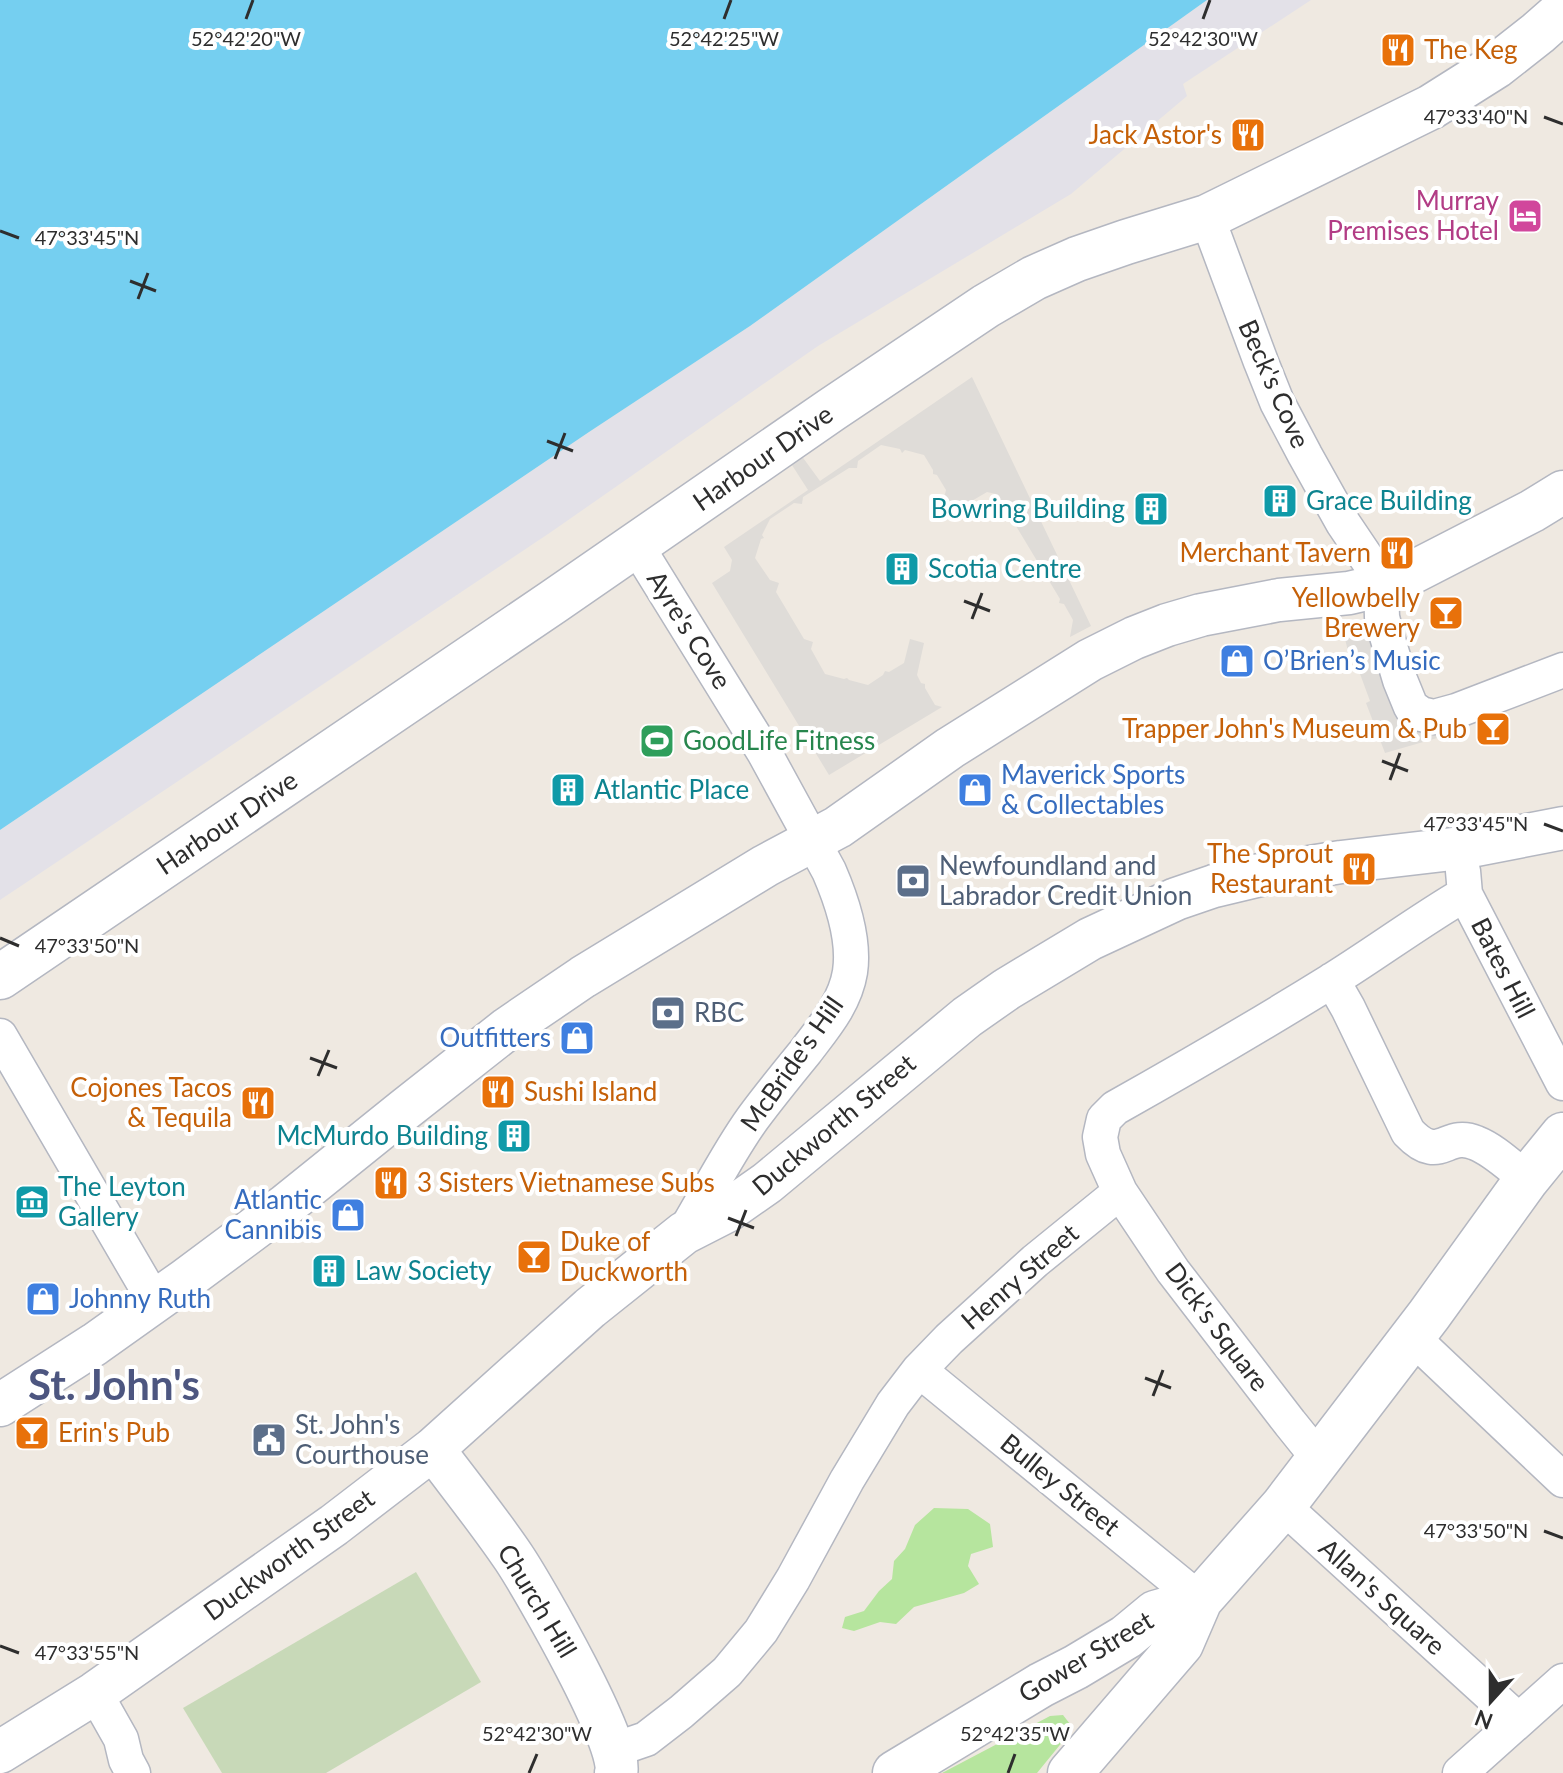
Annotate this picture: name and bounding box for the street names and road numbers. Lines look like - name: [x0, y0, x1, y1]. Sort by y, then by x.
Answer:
- street label: Beck's Cove: [1232, 314, 1317, 453]
- street label: Harbour Drive: [686, 397, 838, 517]
- street label: Ayre's Cove: [641, 564, 739, 695]
- street label: Harbour Drive: [150, 763, 303, 881]
- street label: Bates Hill: [1465, 912, 1543, 1023]
- street label: McBride's Hill: [733, 990, 849, 1137]
- street label: Duckworth Street: [745, 1046, 922, 1202]
- street label: Henry Street: [954, 1216, 1085, 1336]
- street label: Dick's Square: [1159, 1256, 1277, 1397]
- street label: Bulley Street: [994, 1426, 1127, 1543]
- street label: Duckworth Street: [197, 1481, 381, 1627]
- street label: Allan's Square: [1313, 1531, 1452, 1661]
- street label: Church Hill: [491, 1538, 584, 1663]
- street label: Gower Street: [1012, 1603, 1159, 1709]

